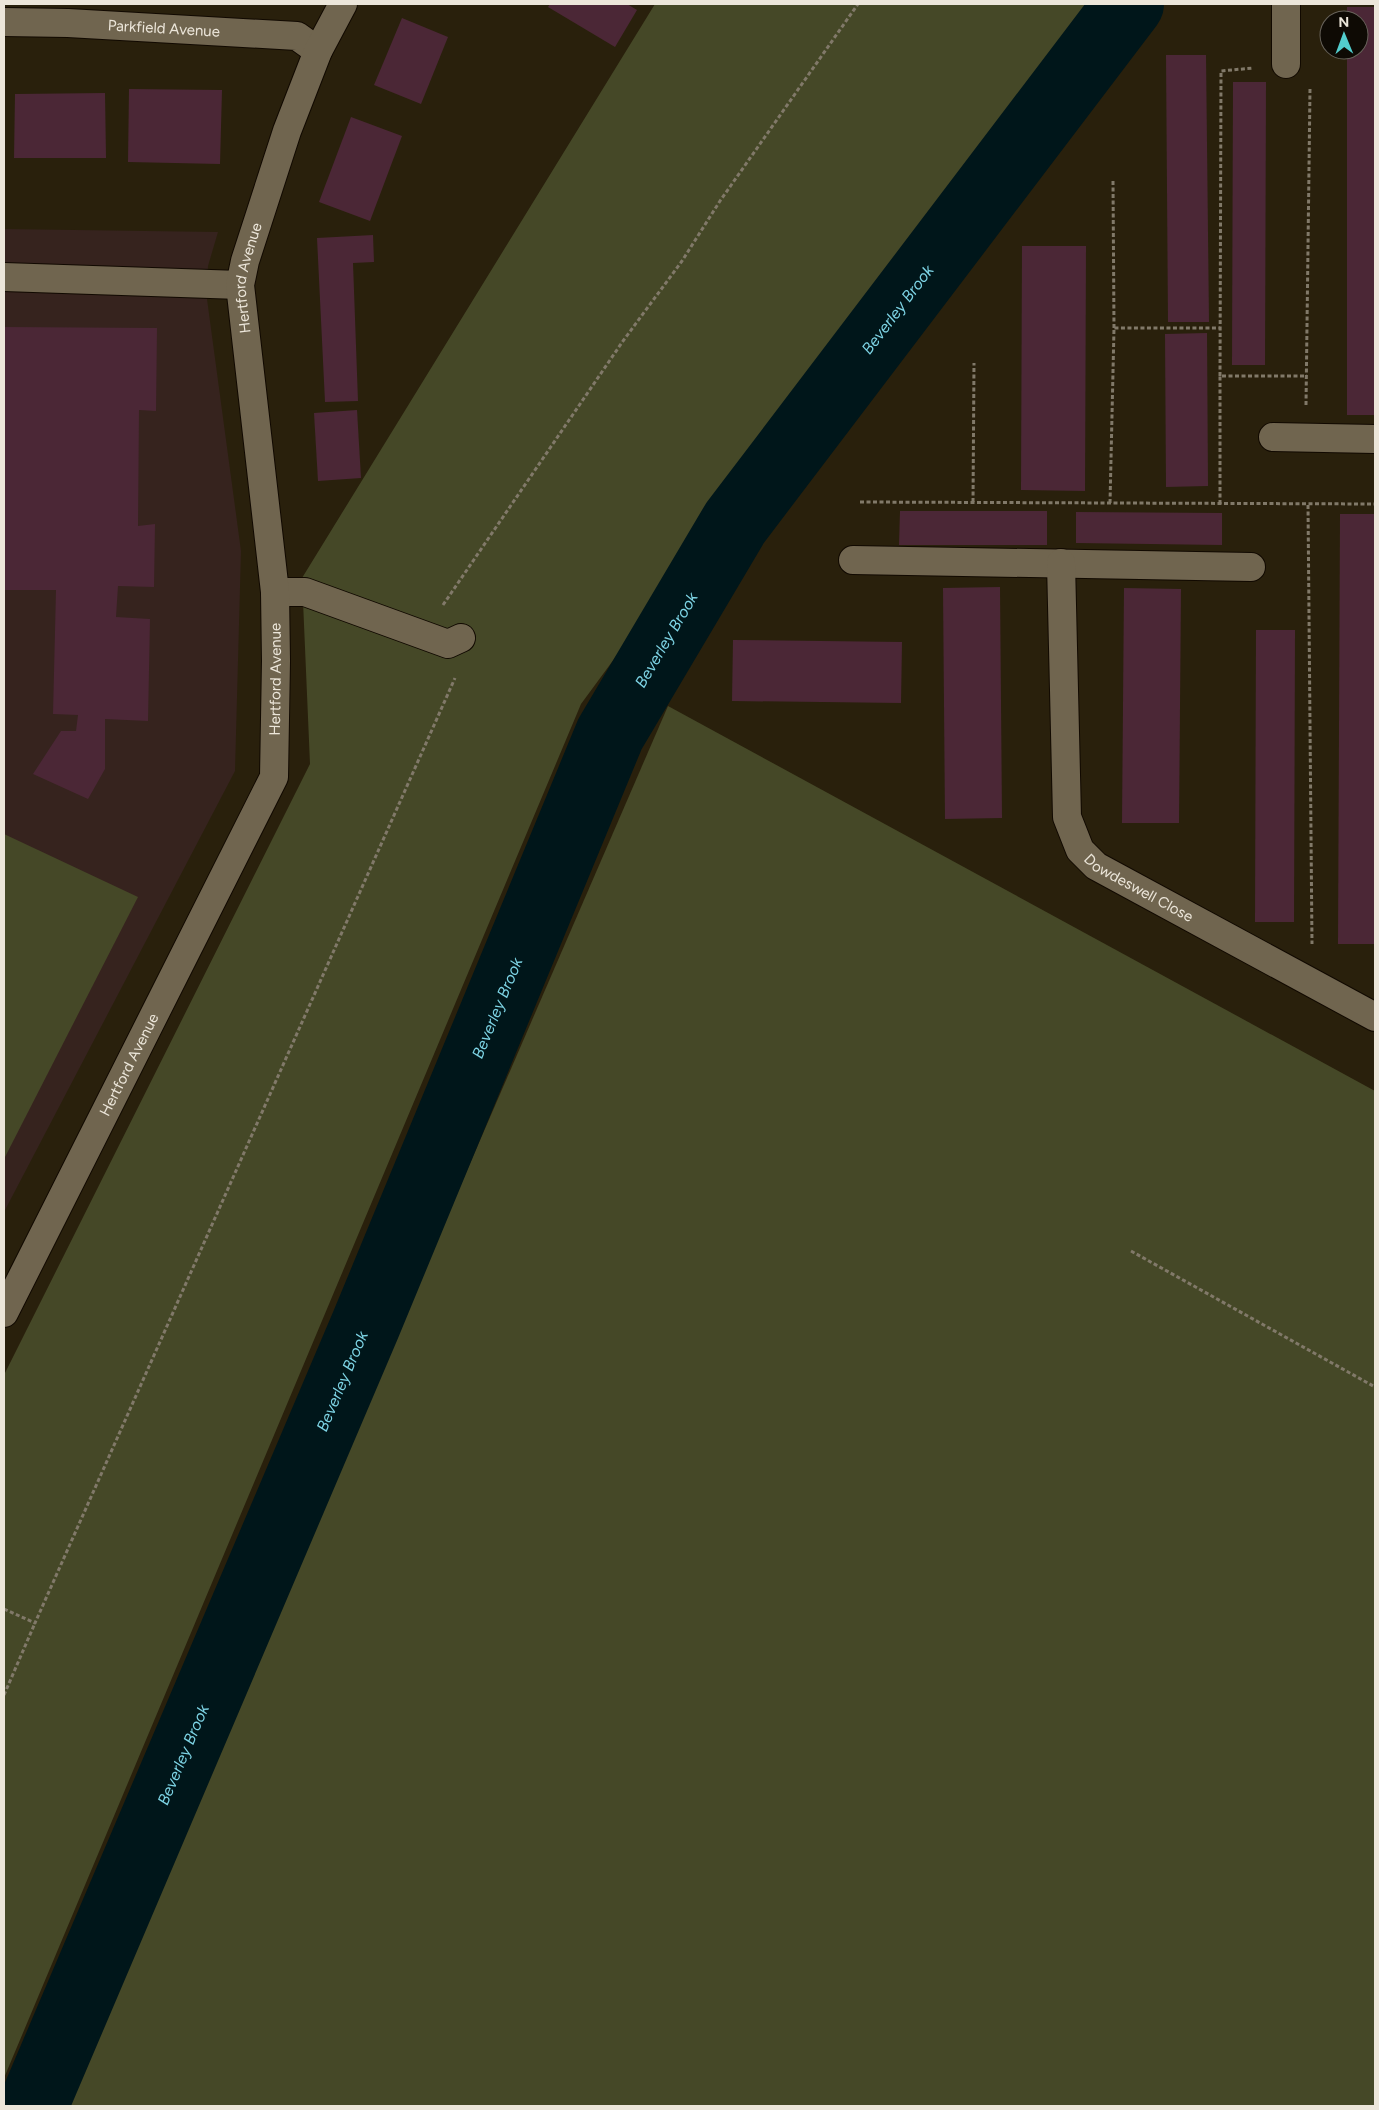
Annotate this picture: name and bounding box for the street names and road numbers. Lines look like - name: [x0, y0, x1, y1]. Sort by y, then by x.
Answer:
- street label: Parkfield Avenue: [107, 16, 220, 41]
- street label: Hertford Avenue: [231, 220, 266, 334]
- street label: Hertford Avenue: [266, 623, 285, 736]
- street label: Dowdeswell Close: [1080, 850, 1196, 926]
- street label: Hertford Avenue: [96, 1010, 162, 1119]

